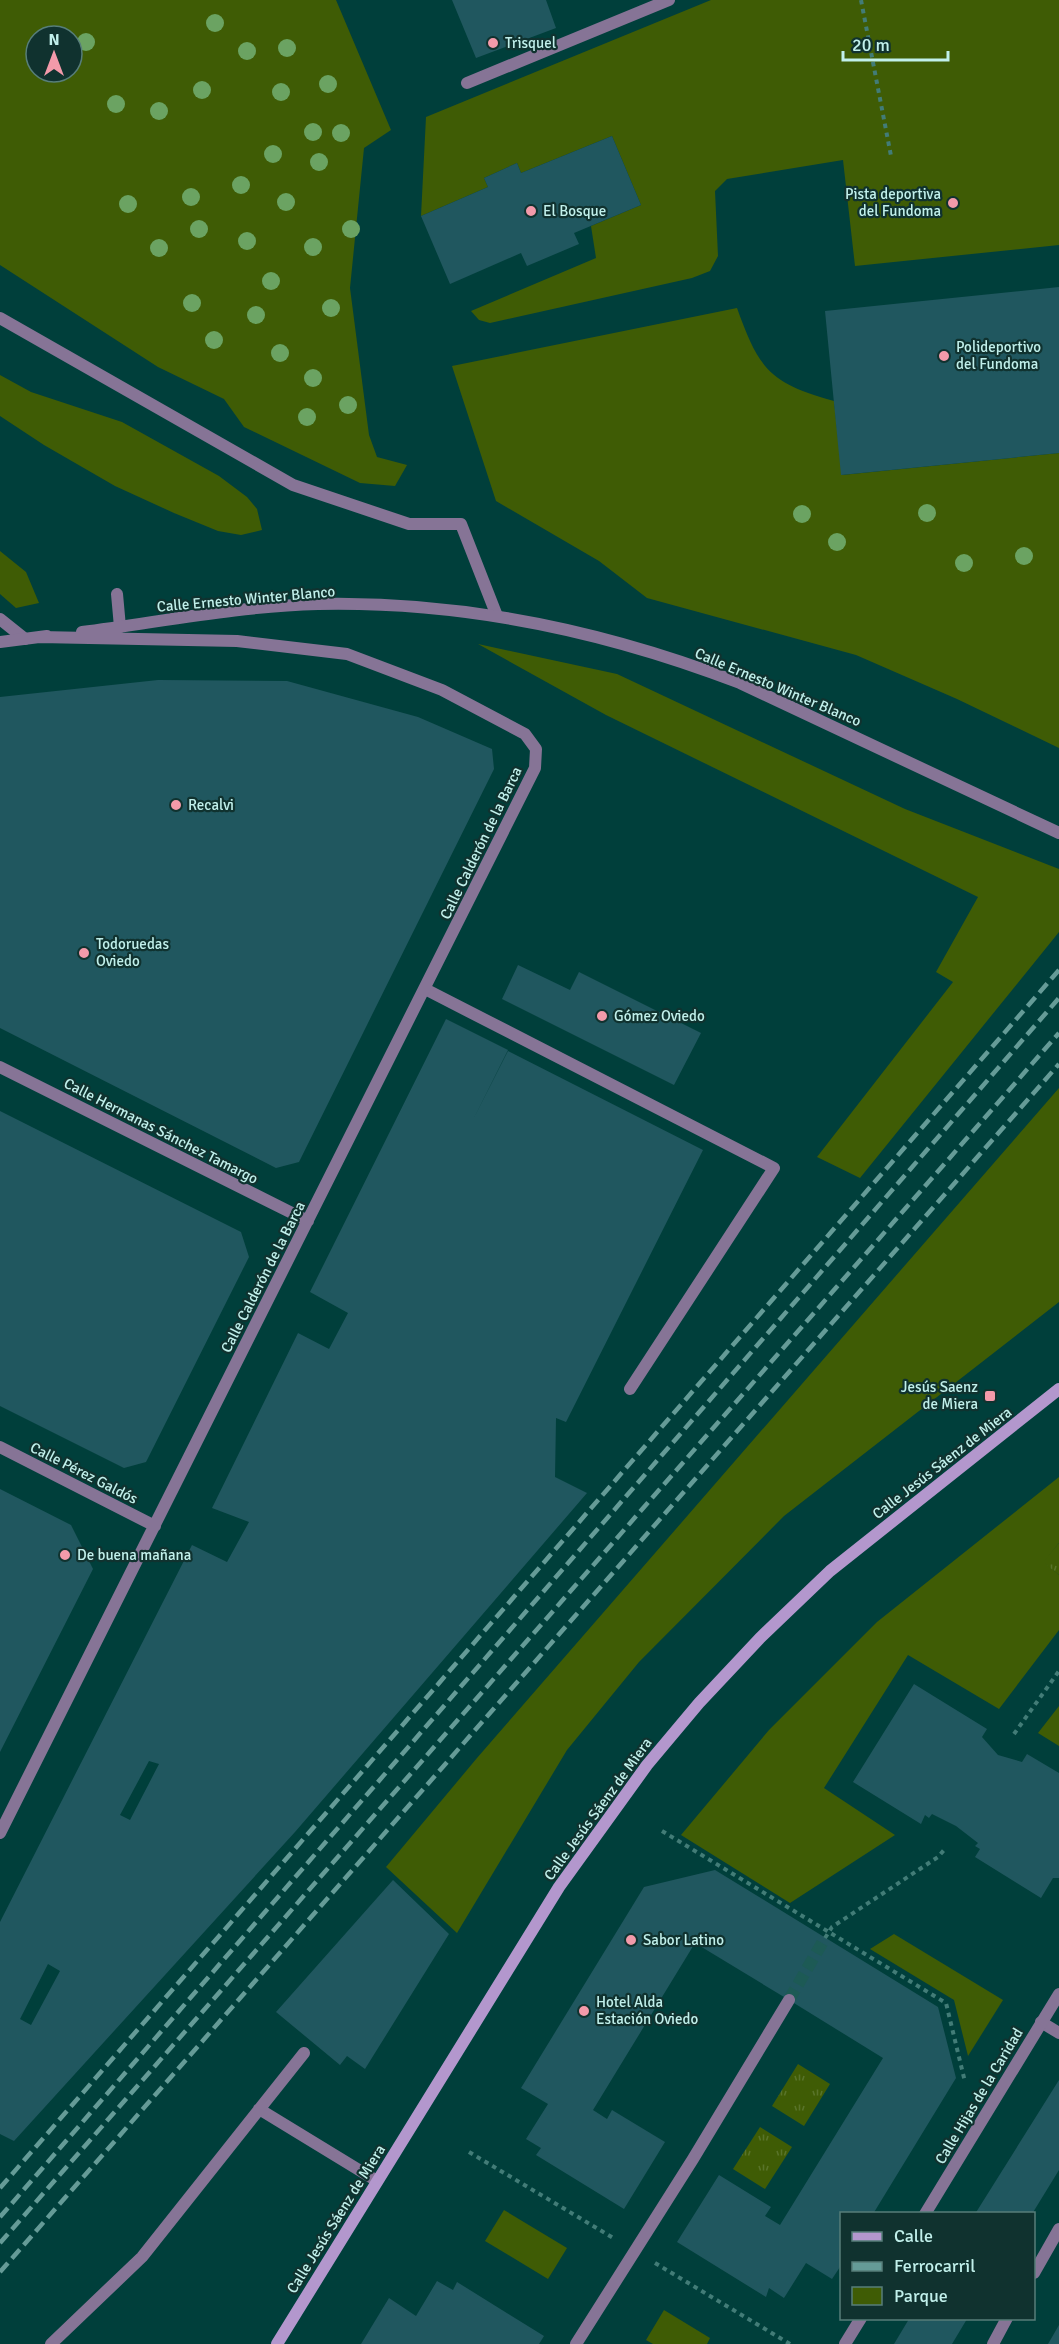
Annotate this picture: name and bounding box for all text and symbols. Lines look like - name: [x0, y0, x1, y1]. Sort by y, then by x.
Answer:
- north arrow: [24, 24, 84, 84]
- scale bar: [843, 24, 948, 62]
- text: N: [48, 30, 60, 50]
- place label: Trisquel: [505, 34, 556, 52]
- text: 20 m: [852, 34, 890, 56]
- marker: Trisquel: [486, 36, 500, 50]
- place label: Pista deportiva del Fundoma: [845, 185, 941, 220]
- marker: Pista deportiva del Fundoma: [946, 196, 960, 210]
- place label: El Bosque: [543, 202, 606, 220]
- marker: El Bosque: [524, 204, 538, 218]
- place label: Polideportivo del Fundoma: [956, 338, 1041, 373]
- marker: Polideportivo del Fundoma: [937, 349, 951, 363]
- street label: Calle Ernesto Winter Blanco: [156, 582, 336, 616]
- street label: Calle Ernesto Winter Blanco: [692, 644, 864, 730]
- street label: Calle Calderón de la Barca: [436, 764, 526, 922]
- place label: Recalvi: [188, 796, 234, 814]
- marker: Recalvi: [169, 798, 183, 812]
- place label: Todoruedas Oviedo: [96, 935, 169, 970]
- marker: Todoruedas Oviedo: [77, 946, 91, 960]
- place label: Gómez Oviedo: [614, 1007, 705, 1025]
- marker: Gómez Oviedo: [595, 1009, 609, 1023]
- street label: Calle Hermanas Sánchez Tamargo: [61, 1074, 261, 1188]
- street label: Calle Calderón de la Barca: [217, 1198, 309, 1356]
- place label: Jesús Saenz de Miera: [901, 1378, 978, 1413]
- marker: Jesús Saenz de Miera: [983, 1389, 997, 1403]
- street label: Calle Jesús Sáenz de Miera: [869, 1403, 1015, 1523]
- street label: Calle Pérez Galdós: [27, 1438, 141, 1508]
- place label: De buena mañana: [77, 1546, 191, 1564]
- marker: De buena mañana: [58, 1548, 72, 1562]
- street label: Calle Jesús Sáenz de Miera: [540, 1734, 656, 1884]
- place label: Sabor Latino: [643, 1931, 724, 1949]
- marker: Sabor Latino: [624, 1933, 638, 1947]
- place label: Hotel Alda Estación Oviedo: [596, 1993, 698, 2028]
- marker: Hotel Alda Estación Oviedo: [577, 2004, 591, 2018]
- street label: Calle Hijas de la Caridad: [931, 2025, 1027, 2167]
- street label: Calle Jesús Sáenz de Miera: [283, 2141, 389, 2297]
- legend: [840, 2212, 1035, 2320]
- text: Calle: [894, 2225, 933, 2247]
- text: Ferrocarril: [894, 2255, 975, 2277]
- text: Parque: [894, 2285, 948, 2307]

